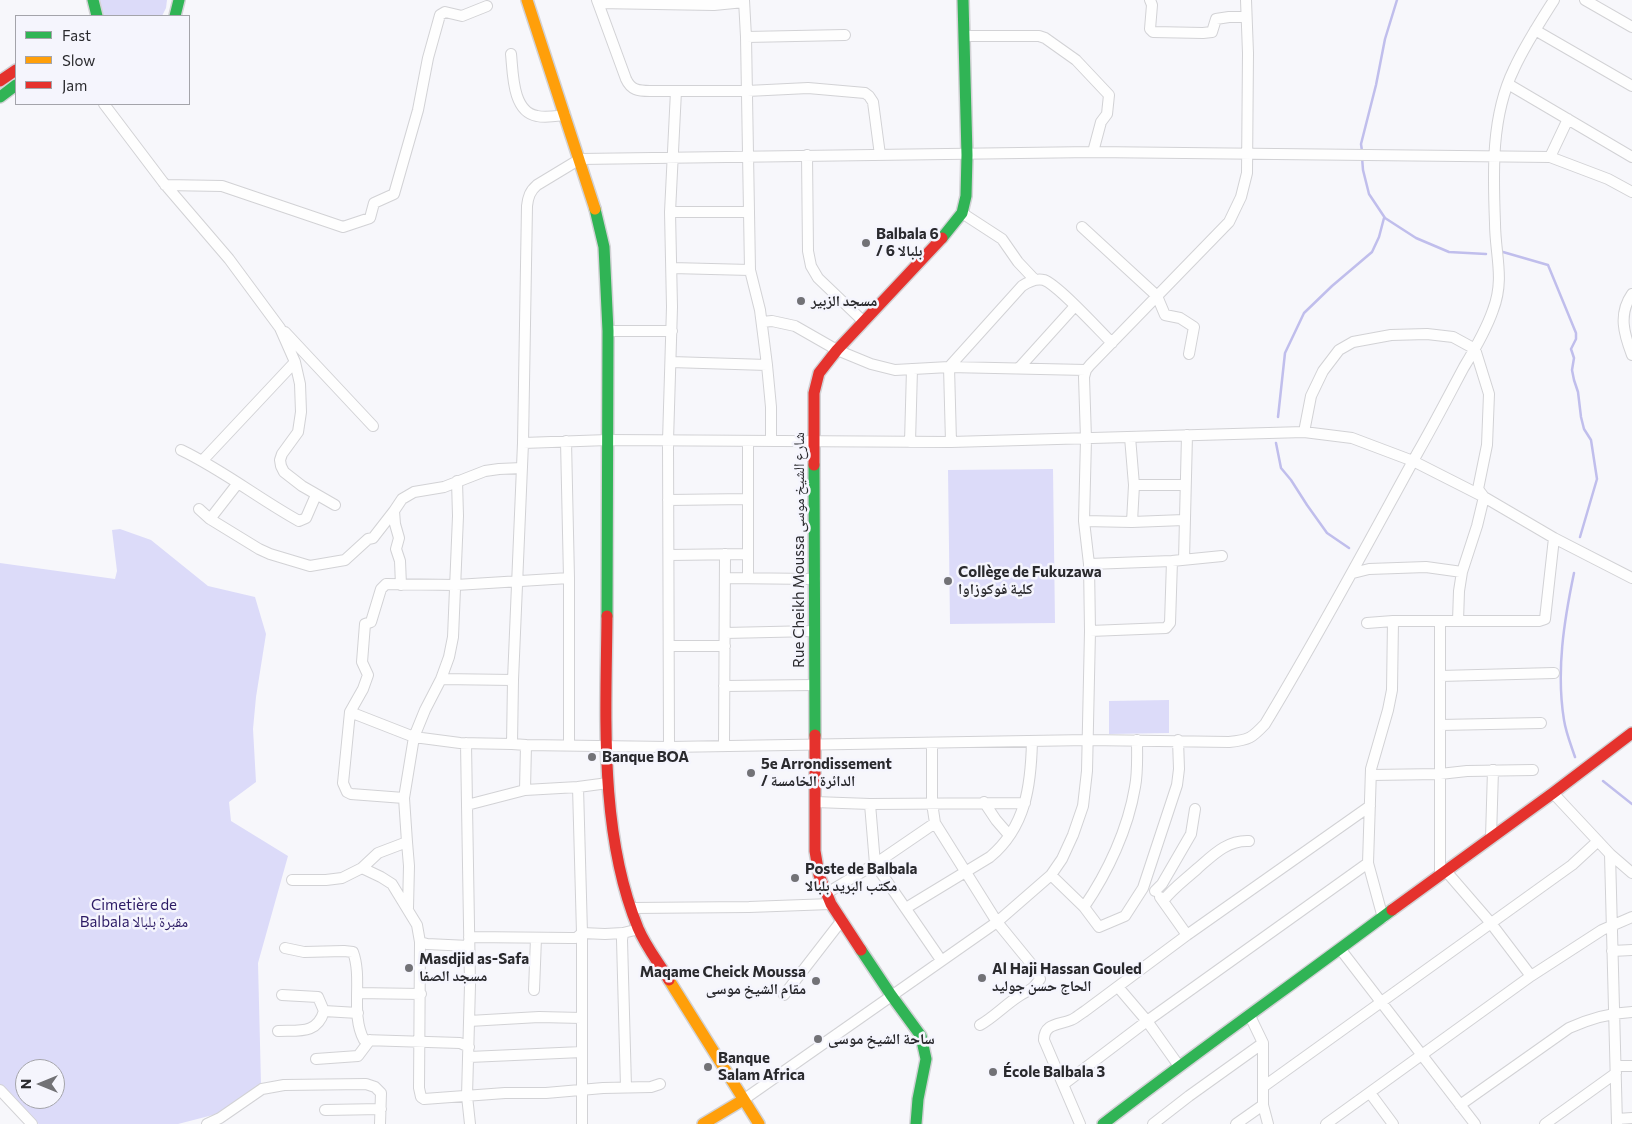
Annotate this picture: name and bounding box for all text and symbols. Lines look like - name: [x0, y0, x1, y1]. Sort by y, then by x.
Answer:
- legend: [15, 15, 190, 105]
- text: Fast: [62, 26, 91, 44]
- text: Slow: [62, 51, 95, 69]
- text: Jam: [62, 76, 87, 94]
- place label: Balbala 6 / بلبالا 6: [876, 225, 939, 260]
- marker: Balbala 6 / بلبالا 6: [860, 237, 872, 249]
- place label: مسجد الزبير: [811, 292, 877, 310]
- marker: مسجد الزبير: [795, 295, 807, 307]
- street label: Rue Cheikh Moussa شارع الشيخ موسى: [790, 432, 808, 668]
- place label: Collège de Fukuzawa كلية فوكوزاوا: [958, 563, 1102, 598]
- marker: Collège de Fukuzawa كلية فوكوزاوا: [942, 575, 954, 587]
- place label: Banque BOA: [602, 748, 689, 766]
- marker: Banque BOA: [586, 751, 598, 763]
- place label: 5e Arrondissement / الدائرة الخامسة: [761, 755, 892, 790]
- marker: 5e Arrondissement / الدائرة الخامسة: [745, 767, 757, 779]
- place label: Poste de Balbala مكتب البريد بلبالا: [805, 860, 918, 895]
- marker: Poste de Balbala مكتب البريد بلبالا: [789, 872, 801, 884]
- park label: Cimetière de Balbala مقبرة بلبالا: [80, 896, 188, 931]
- place label: Masdjid as-Safa مسجد الصفا: [419, 950, 529, 985]
- place label: Al Haji Hassan Gouled الحاج حسن جوليد: [992, 960, 1142, 995]
- marker: Masdjid as-Safa مسجد الصفا: [403, 962, 415, 974]
- place label: Maqame Cheick Moussa مقام الشيخ موسى: [640, 963, 806, 998]
- marker: Al Haji Hassan Gouled الحاج حسن جوليد: [976, 972, 988, 984]
- marker: Maqame Cheick Moussa مقام الشيخ موسى: [810, 975, 822, 987]
- place label: ساحة الشيخ موسى: [828, 1030, 935, 1048]
- marker: ساحة الشيخ موسى: [812, 1033, 824, 1045]
- place label: Banque Salam Africa: [718, 1049, 805, 1084]
- north arrow: [15, 1059, 65, 1109]
- marker: Banque Salam Africa: [702, 1061, 714, 1073]
- place label: École Balbala 3: [1003, 1063, 1105, 1081]
- marker: École Balbala 3: [987, 1066, 999, 1078]
- text: N: [17, 1079, 34, 1089]

